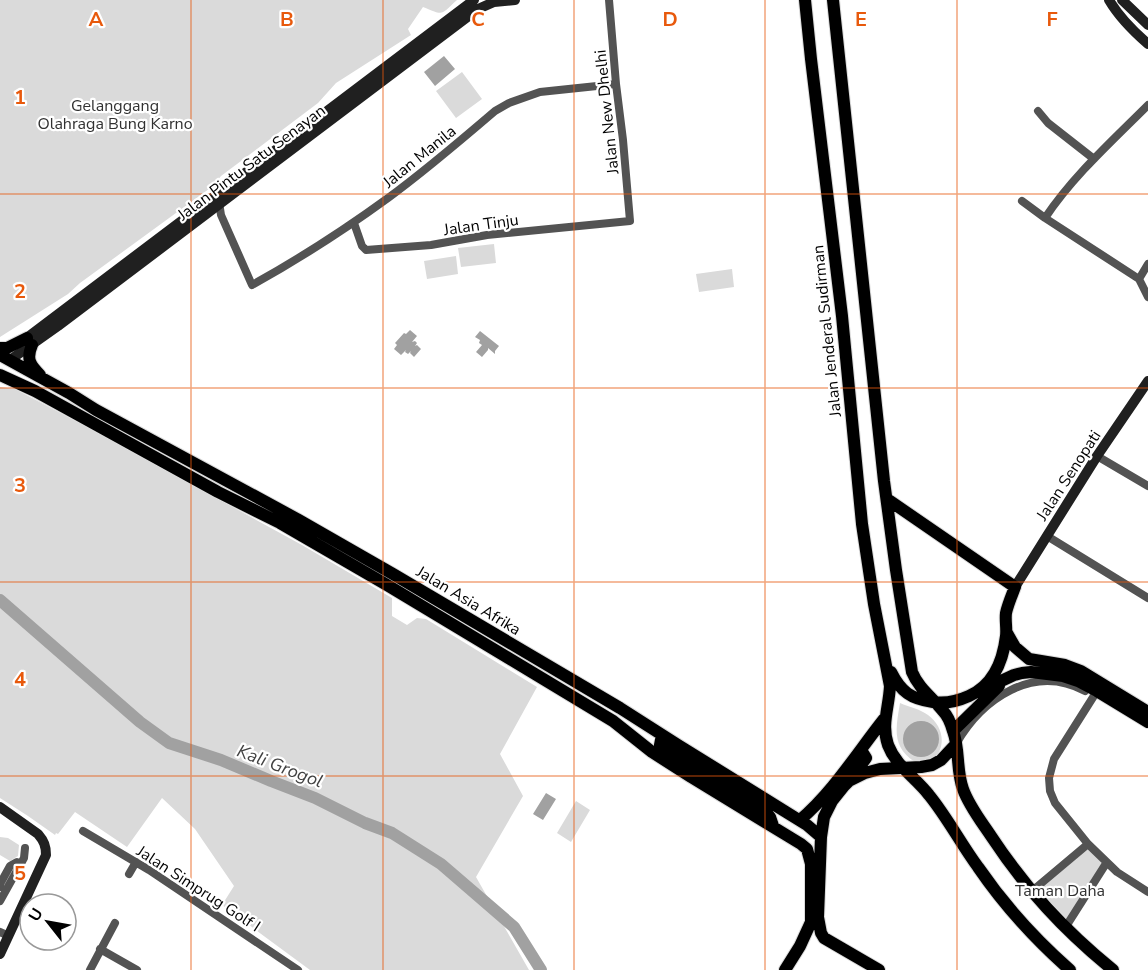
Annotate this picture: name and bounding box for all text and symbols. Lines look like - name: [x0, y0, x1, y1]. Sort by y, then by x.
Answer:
- text: A: [89, 6, 104, 33]
- text: B: [280, 6, 294, 33]
- text: C: [471, 6, 485, 33]
- text: D: [662, 6, 678, 33]
- text: E: [855, 6, 867, 33]
- text: F: [1046, 6, 1058, 33]
- street label: Jalan New Dhelhi: [590, 49, 625, 176]
- text: 1: [14, 84, 26, 111]
- park label: Gelanggang Olahraga Bung Karno: [37, 95, 193, 135]
- street label: Jalan Pintu Satu Senayan: [172, 100, 330, 226]
- street label: Jalan Manila: [378, 120, 461, 194]
- street label: Jalan Tinju: [441, 209, 520, 241]
- street label: Jalan Jenderal Sudirman: [807, 244, 847, 419]
- text: 2: [14, 278, 26, 305]
- street label: Jalan Senopati: [1031, 426, 1106, 526]
- text: 3: [14, 472, 26, 499]
- street label: Jalan Asia Afrika: [411, 560, 525, 641]
- text: 4: [14, 666, 26, 693]
- water label: Kali Grogol: [234, 739, 326, 793]
- street label: Jalan Simprug Golf I: [131, 840, 265, 937]
- text: 5: [14, 860, 26, 887]
- park label: Taman Daha: [1015, 880, 1105, 902]
- north arrow: [18, 892, 78, 952]
- text: U: [24, 904, 48, 926]

